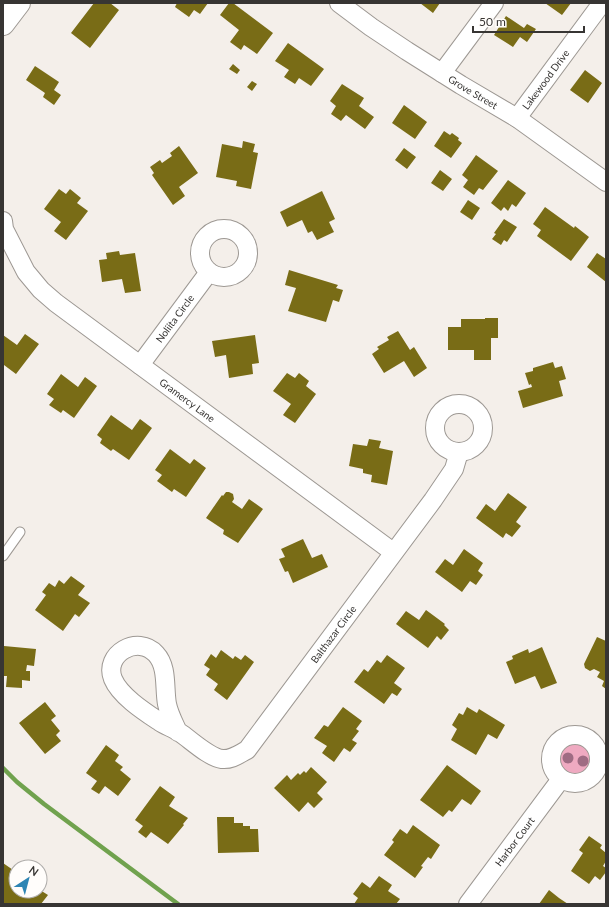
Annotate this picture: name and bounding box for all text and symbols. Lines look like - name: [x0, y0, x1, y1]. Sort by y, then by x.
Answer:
- scale bar: [473, 8, 584, 34]
- text: 50 m: [479, 14, 506, 29]
- street label: Lakewood Drive: [520, 47, 572, 112]
- street label: Grove Street: [446, 73, 500, 112]
- street label: Noliita Circle: [153, 292, 196, 345]
- street label: Gramercy Lane: [157, 376, 217, 425]
- street label: Balthazar Circle: [308, 603, 358, 665]
- street label: Harbor Court: [492, 814, 537, 868]
- north arrow: [8, 859, 48, 899]
- text: N: [27, 863, 41, 878]

